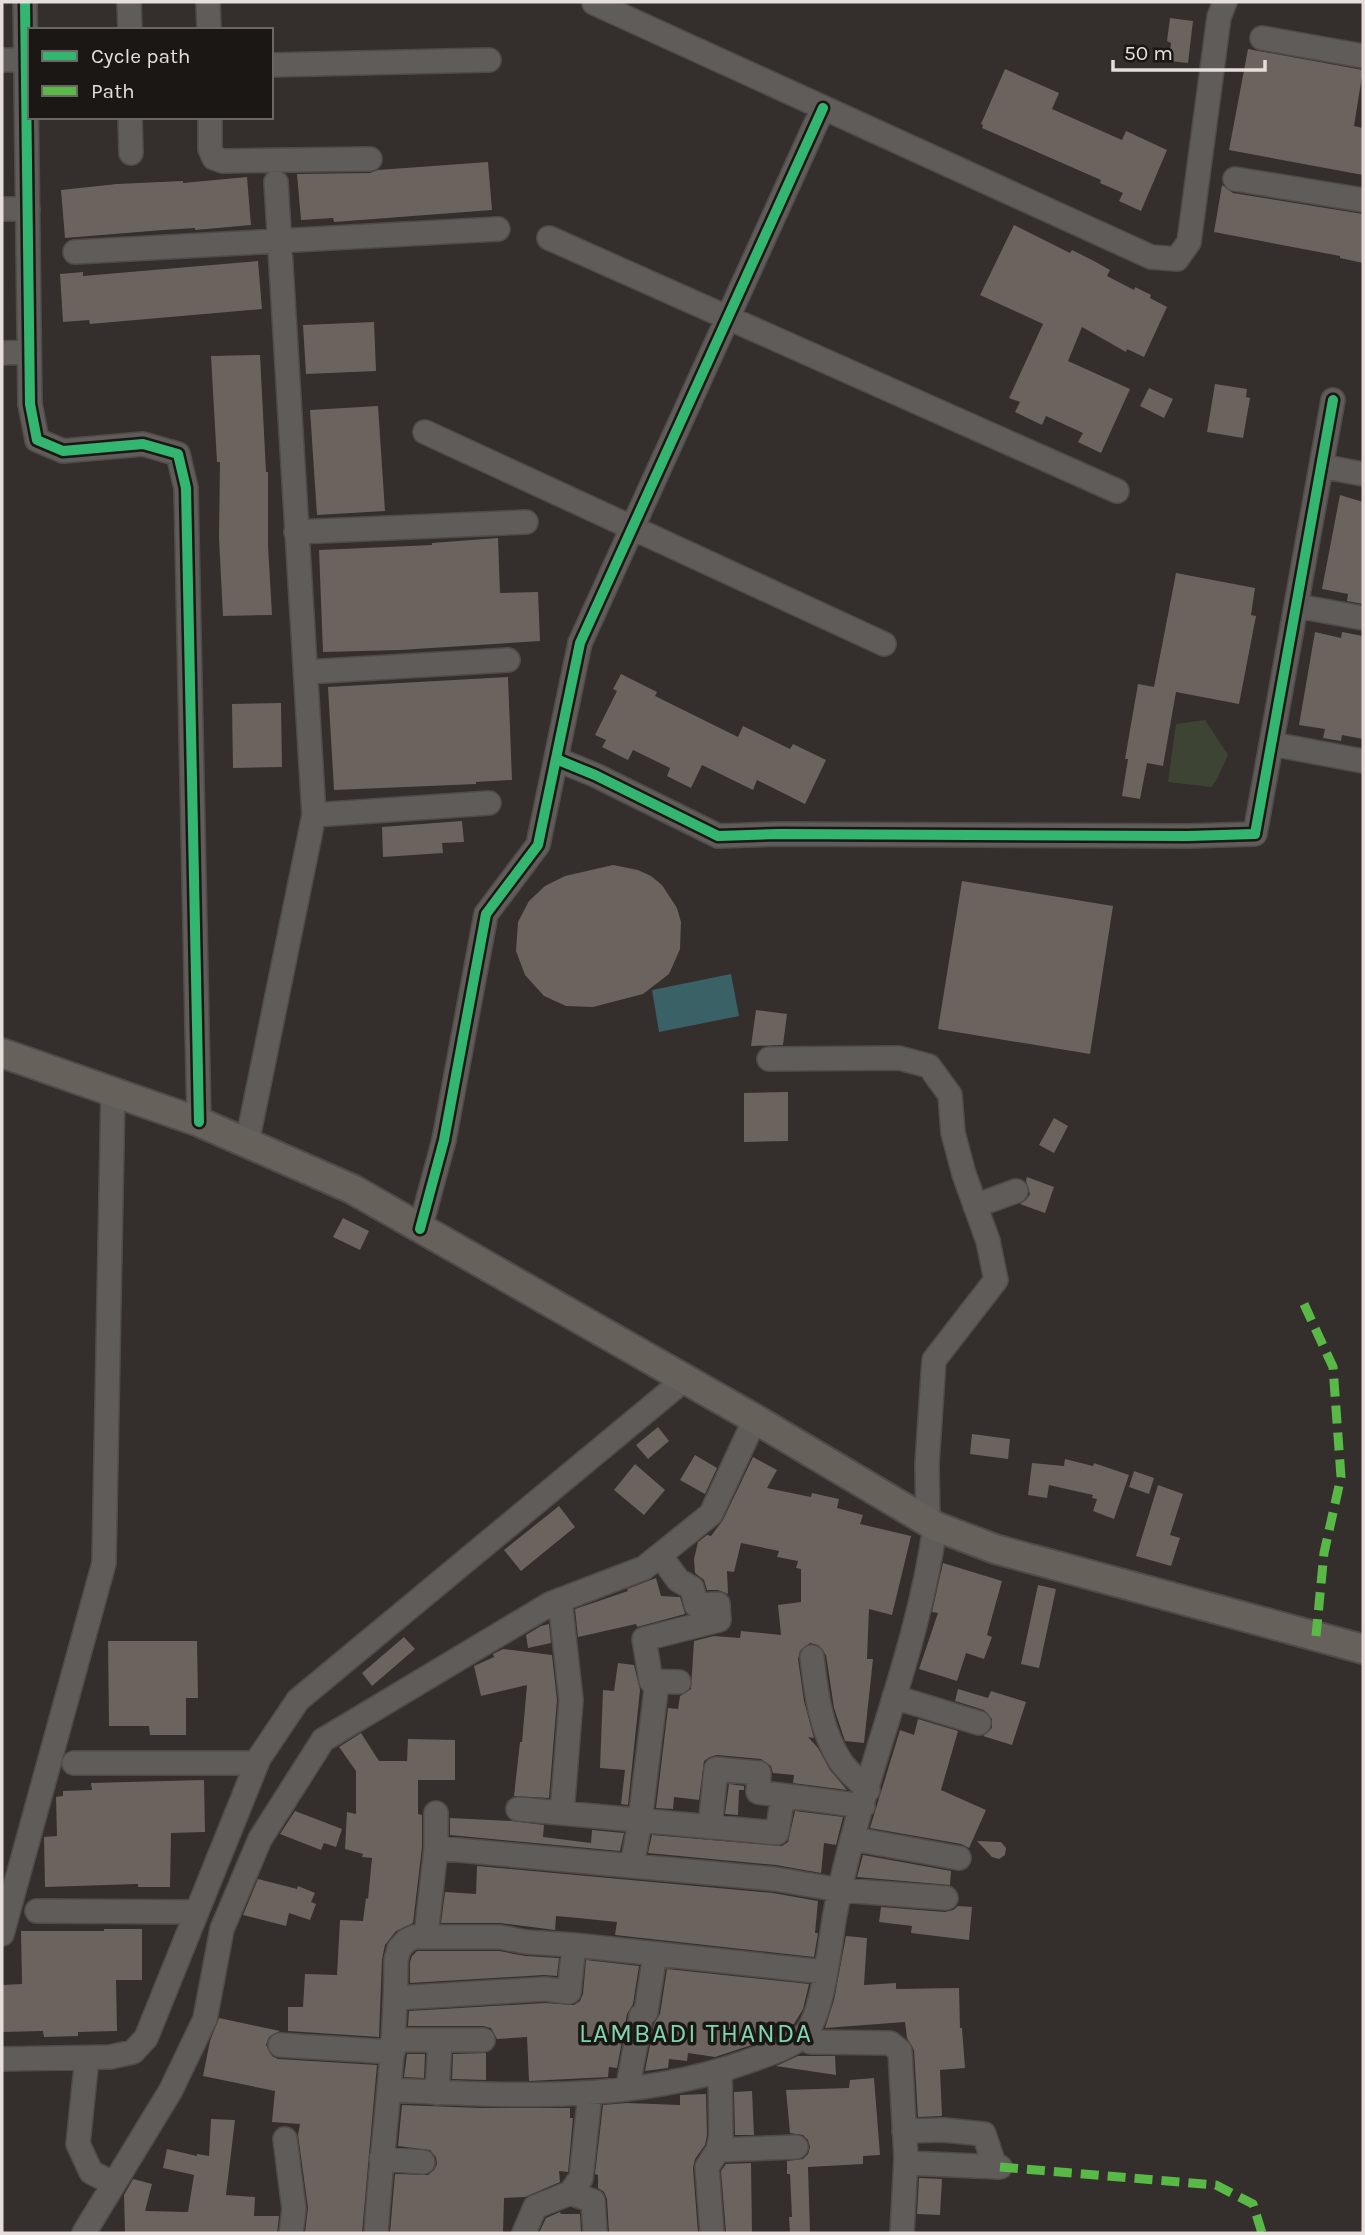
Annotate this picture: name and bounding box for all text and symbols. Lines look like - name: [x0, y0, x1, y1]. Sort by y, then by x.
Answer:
- legend: [28, 28, 273, 119]
- scale bar: [1113, 28, 1265, 72]
- text: 50 m: [1124, 41, 1173, 65]
- text: Cycle path: [91, 44, 191, 68]
- text: Path: [91, 79, 135, 103]
- district label: LAMBADI THANDA: [579, 2018, 813, 2049]

